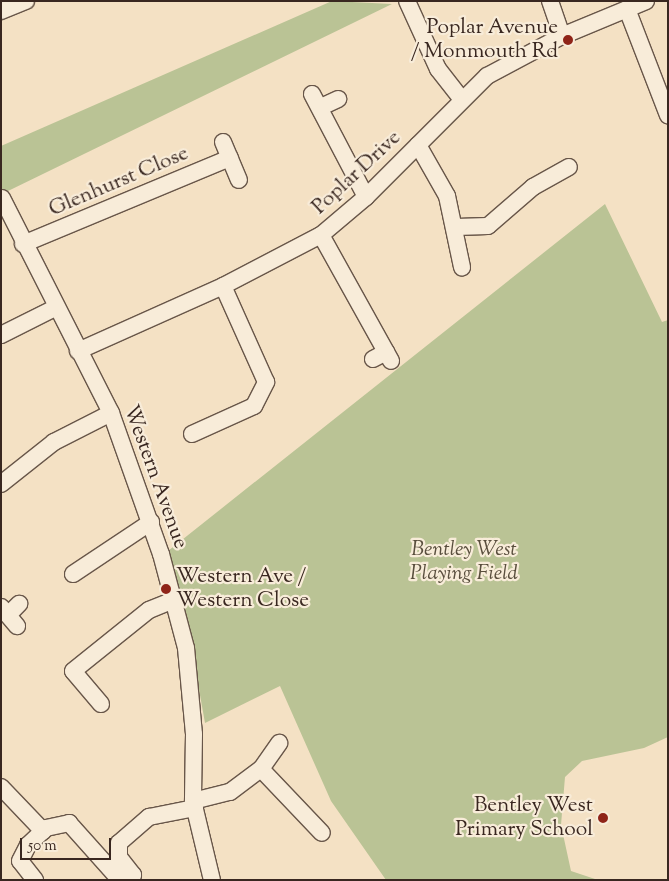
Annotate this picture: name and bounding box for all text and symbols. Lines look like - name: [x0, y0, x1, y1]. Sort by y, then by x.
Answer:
- place label: Poplar Avenue / Monmouth Rd: [411, 15, 558, 65]
- marker: Poplar Avenue / Monmouth Rd: [562, 34, 574, 46]
- street label: Poplar Drive: [307, 126, 407, 220]
- street label: Glenhurst Close: [45, 141, 193, 223]
- street label: Western Avenue: [117, 402, 193, 552]
- park label: Bentley West Playing Field: [410, 537, 518, 587]
- place label: Western Ave / Western Close: [176, 564, 309, 614]
- marker: Western Ave / Western Close: [160, 583, 172, 595]
- place label: Bentley West Primary School: [455, 793, 593, 843]
- marker: Bentley West Primary School: [597, 812, 609, 824]
- scale bar: [22, 828, 114, 860]
- text: 50 m: [28, 836, 57, 857]

